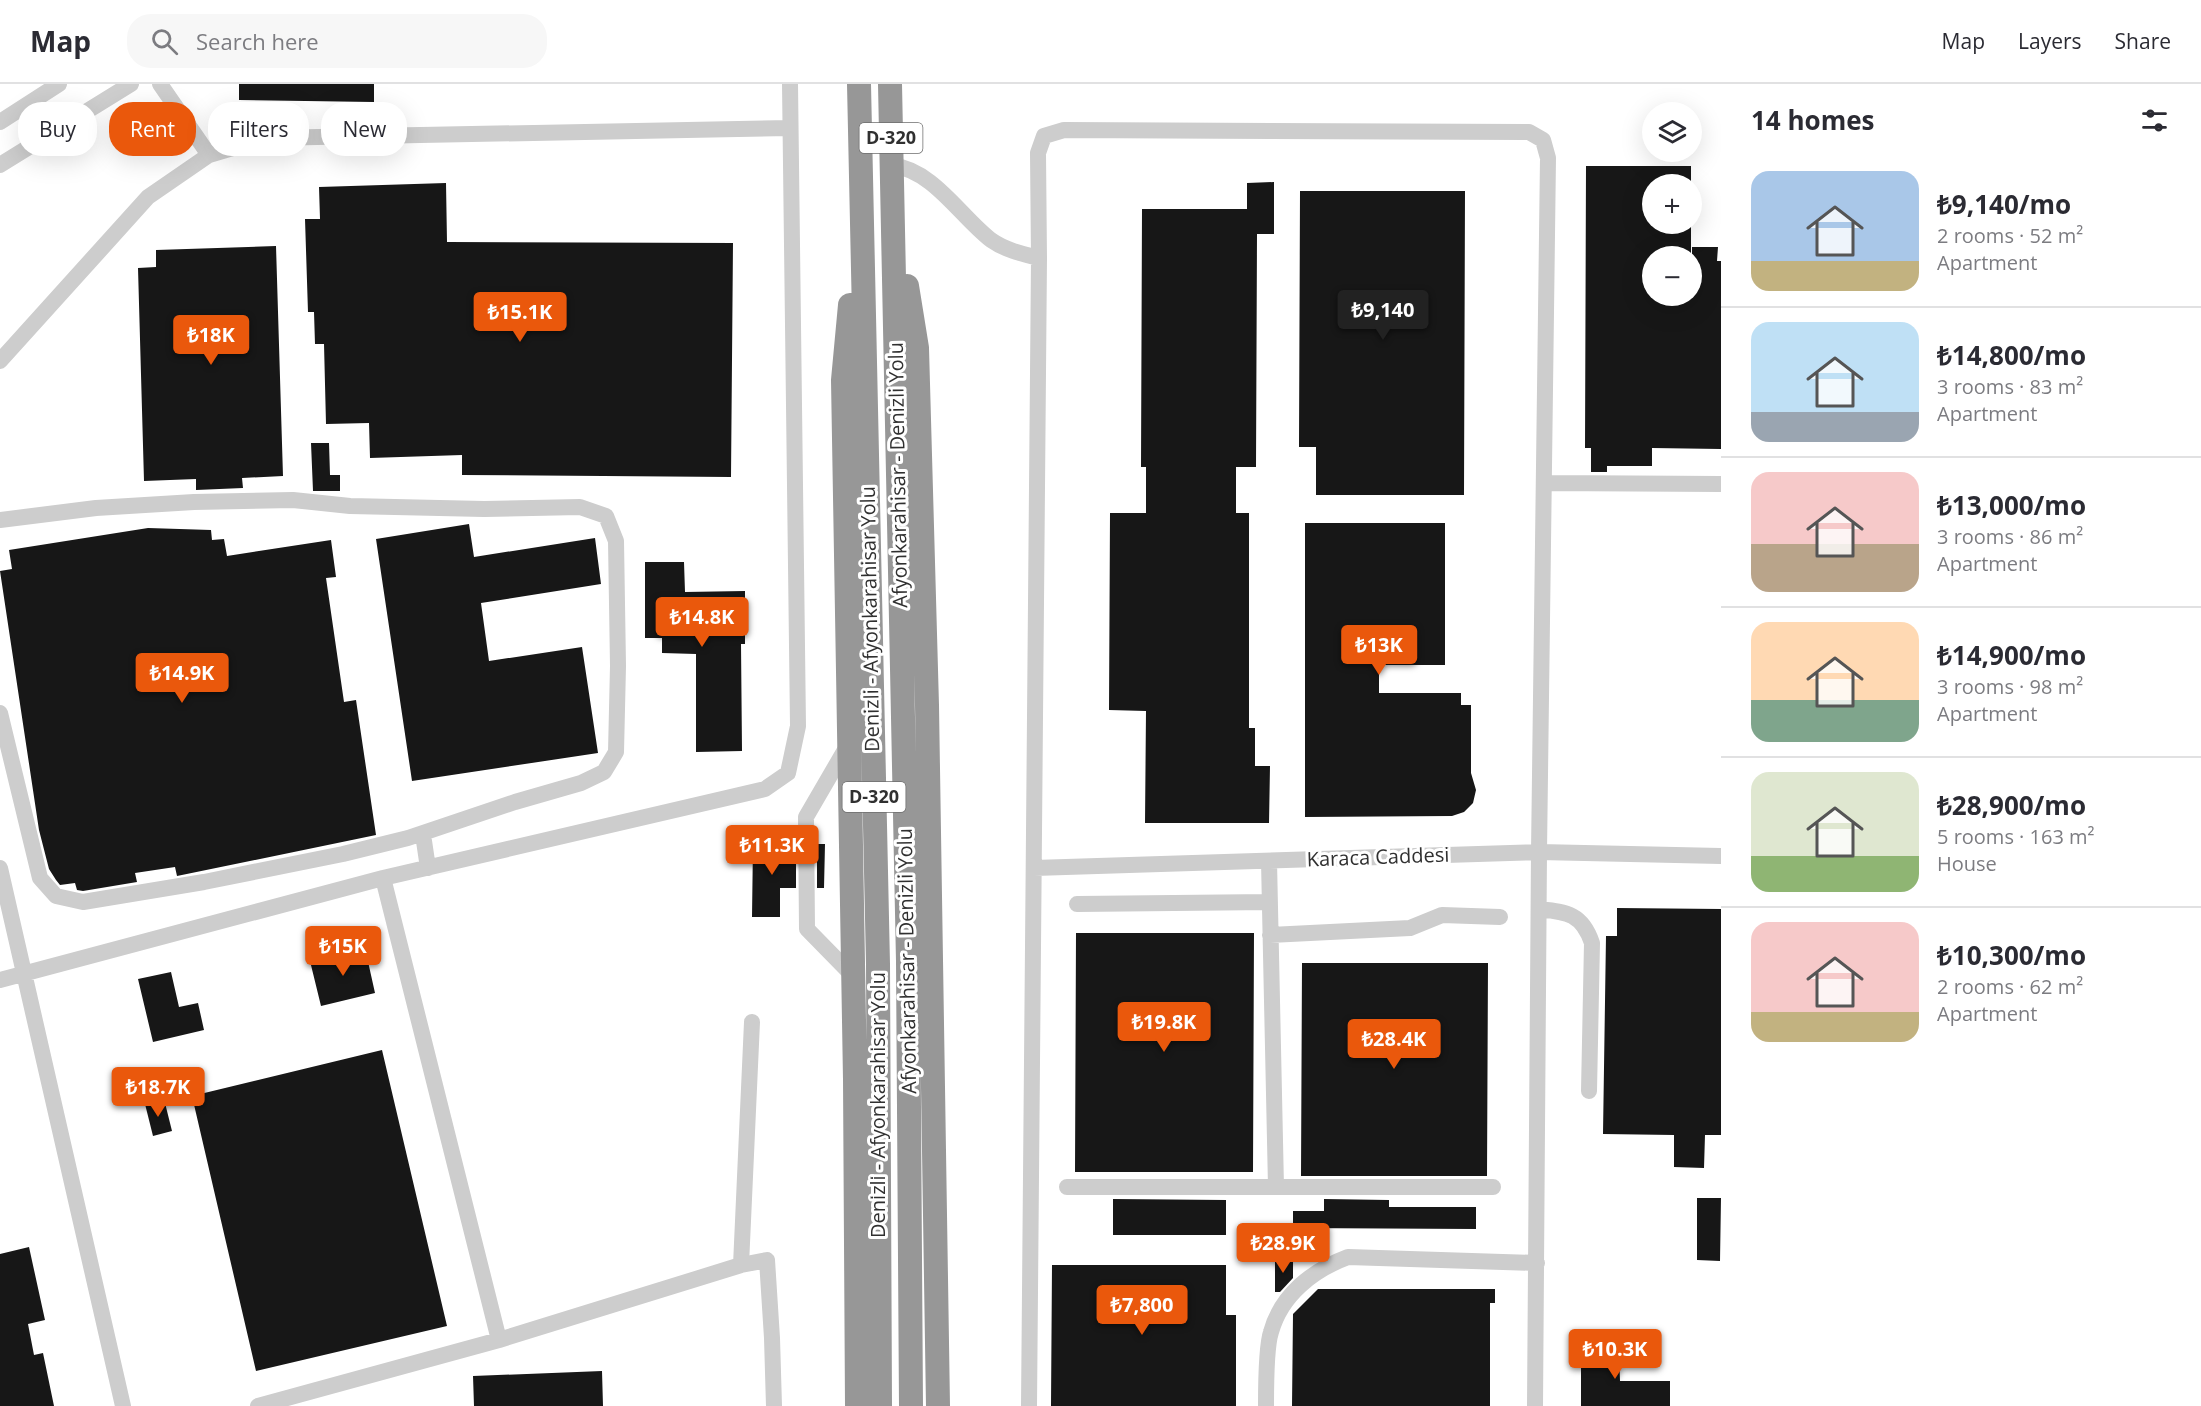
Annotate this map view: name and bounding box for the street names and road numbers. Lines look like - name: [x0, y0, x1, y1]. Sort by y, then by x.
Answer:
- road number: D-320: [860, 123, 922, 153]
- street label: Afyonkarahisar - Denizli Yolu: [882, 342, 913, 608]
- street label: Denizli - Afyonkarahisar Yolu: [854, 486, 885, 752]
- road number: D-320: [842, 782, 906, 812]
- street label: Afyonkarahisar - Denizli Yolu: [891, 828, 922, 1094]
- street label: Karaca Caddesi: [1306, 841, 1450, 872]
- street label: Denizli - Afyonkarahisar Yolu: [864, 972, 891, 1238]

